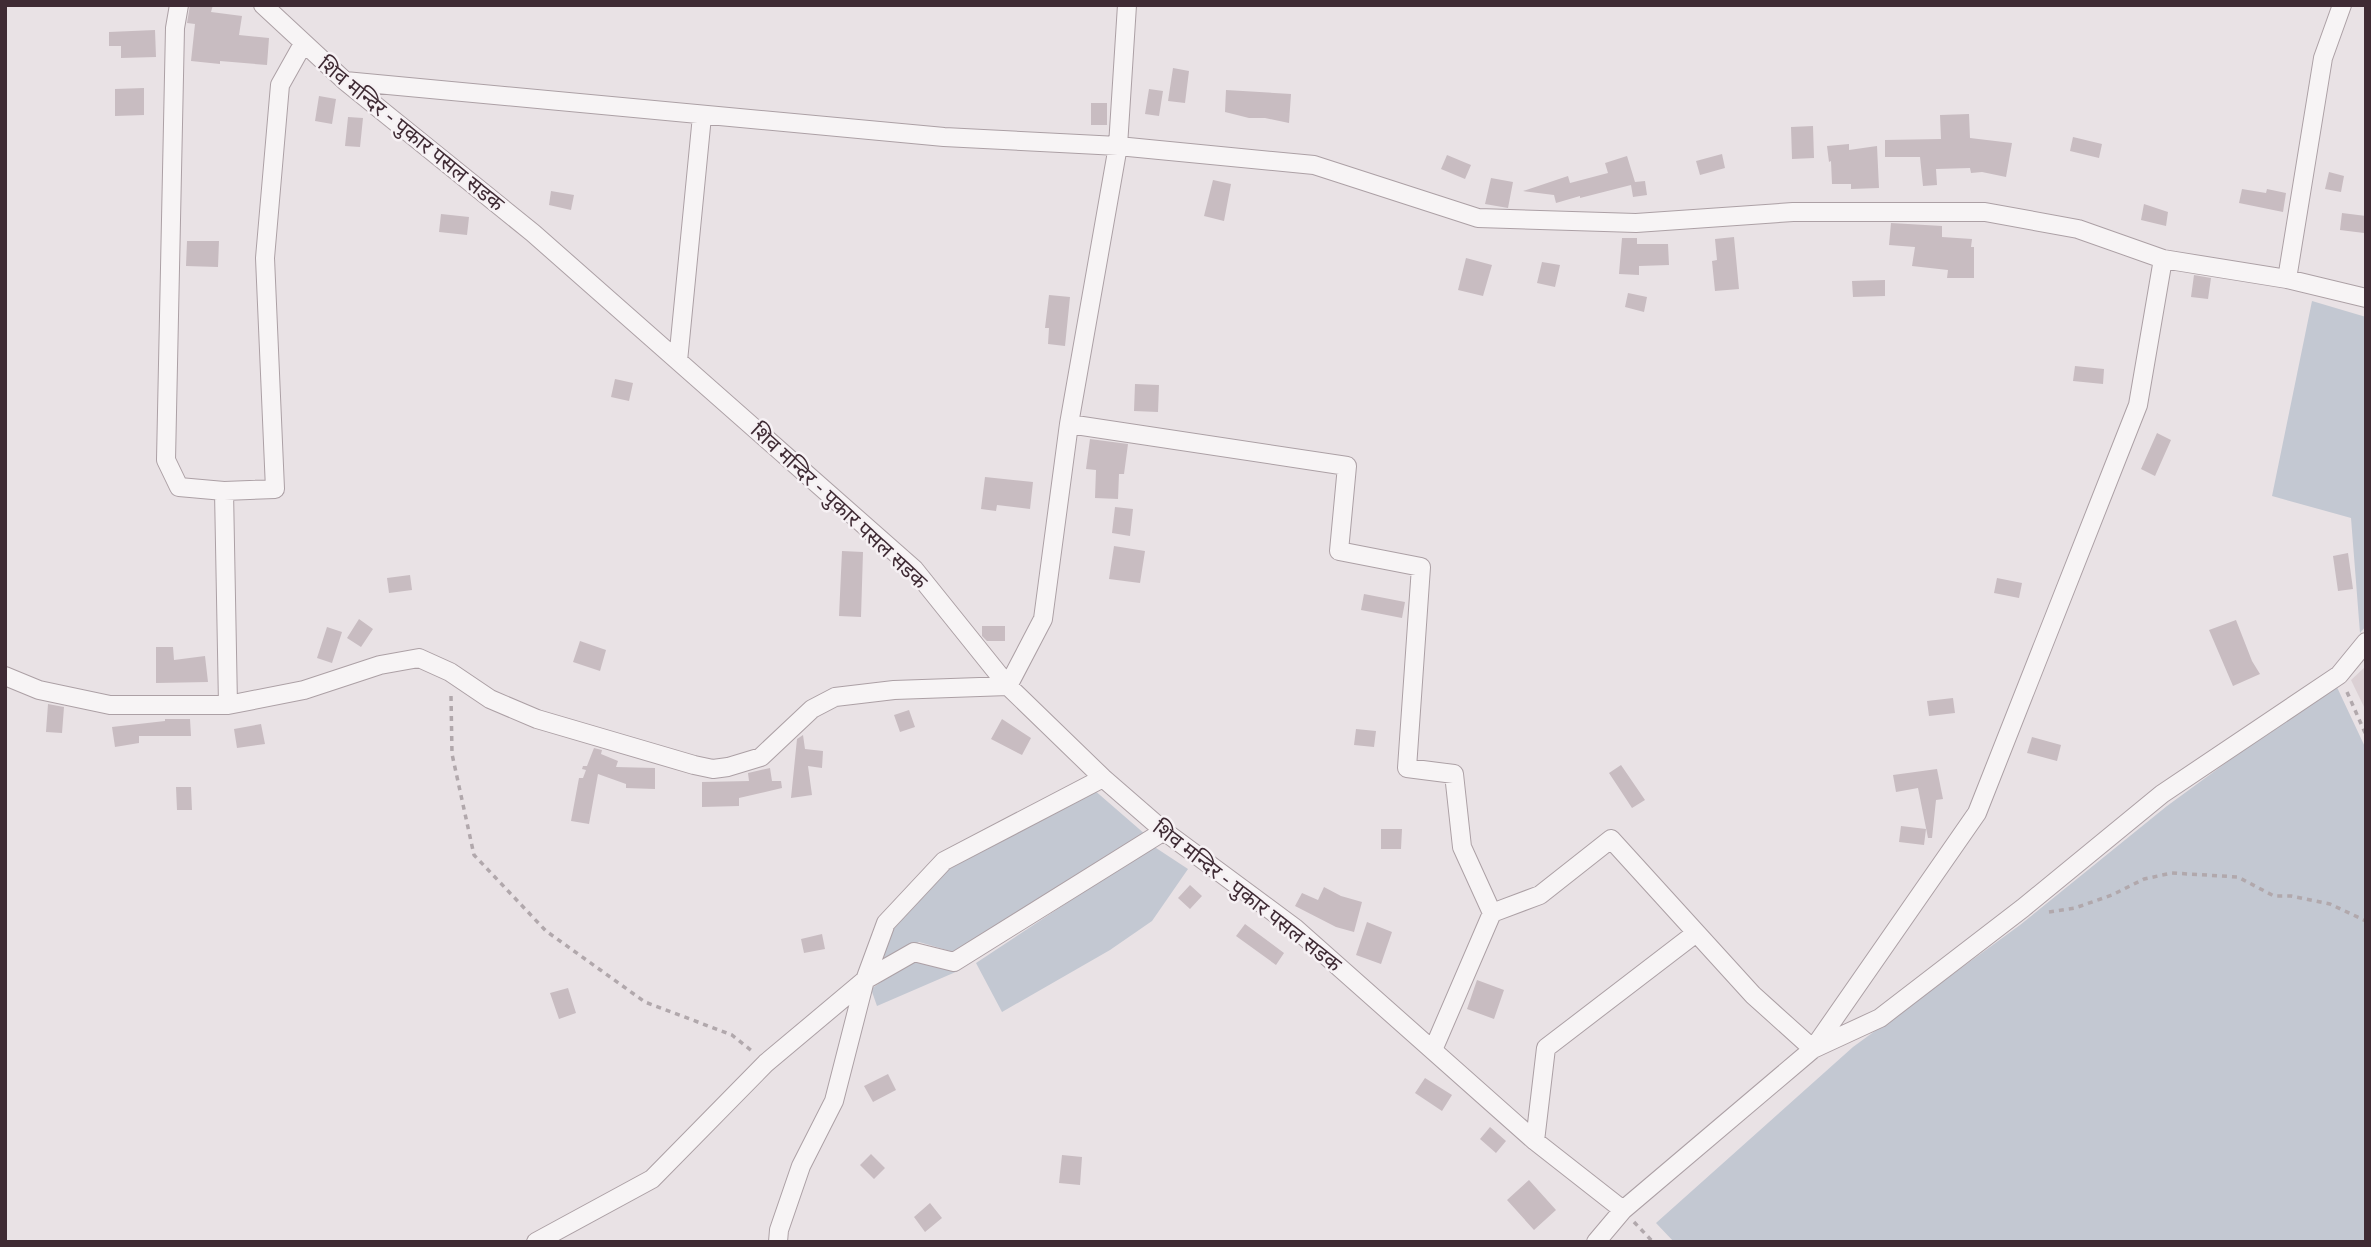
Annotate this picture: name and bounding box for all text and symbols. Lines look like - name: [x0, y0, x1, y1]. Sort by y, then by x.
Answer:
- street label: शिव मन्दिर - पुकार पसल सडक: [313, 51, 510, 218]
- street label: शिव मन्दिर - पुकार पसल सडक: [745, 417, 933, 595]
- street label: शिव मन्दिर - पुकार पसल सडक: [1148, 814, 1347, 978]

